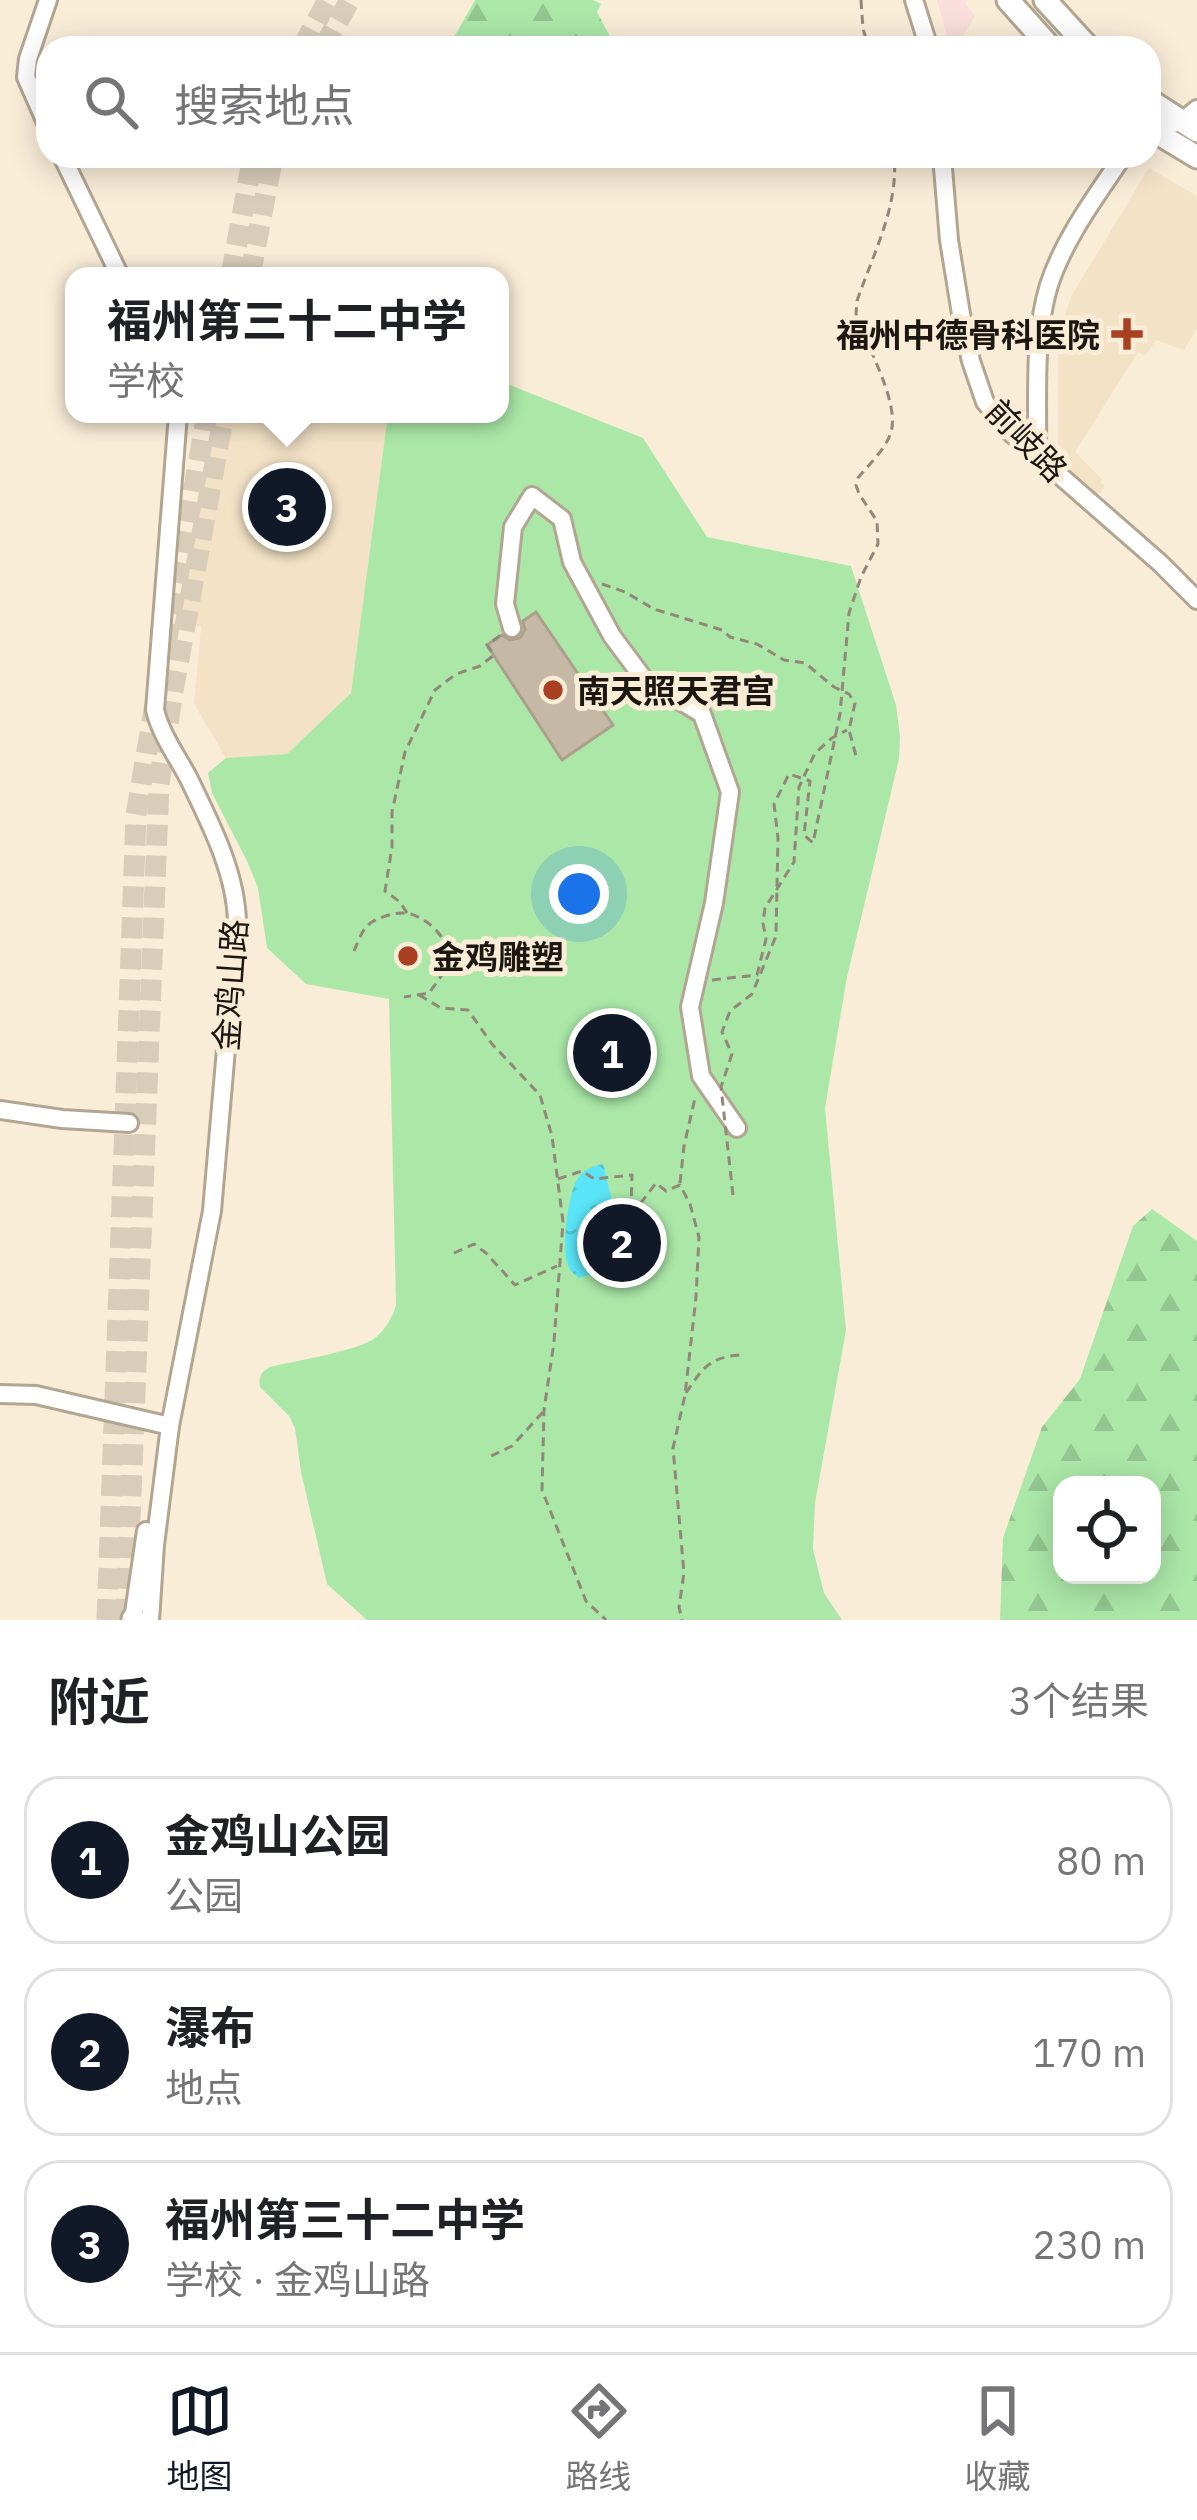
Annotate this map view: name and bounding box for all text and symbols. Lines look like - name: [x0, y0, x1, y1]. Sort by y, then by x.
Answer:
- search box: [36, 36, 1161, 168]
- icon: search: [78, 69, 144, 135]
- text: 搜索地点: [174, 76, 354, 134]
- popup: [65, 267, 509, 423]
- text: 福州第三十二中学: [107, 291, 467, 349]
- place label: 福州中德骨科医院: [836, 313, 1100, 356]
- marker: 福州中德骨科医院: [1111, 318, 1143, 350]
- text: 学校: [107, 355, 185, 406]
- street label: 前岐路: [977, 389, 1077, 491]
- pin: 3: [248, 462, 326, 552]
- place label: 南天照天君宫: [577, 669, 775, 712]
- marker: 南天照天君宫: [540, 677, 566, 703]
- your location: [549, 864, 609, 924]
- street label: 金鸡山路: [204, 918, 256, 1052]
- place label: 金鸡雕塑: [432, 935, 564, 978]
- marker: 金鸡雕塑: [395, 943, 421, 969]
- pin: 1: [573, 1008, 651, 1098]
- pin: 2: [583, 1198, 661, 1288]
- map controls: [1053, 1476, 1161, 1584]
- button: locate: [1053, 1476, 1161, 1584]
- text: 附近: [48, 1668, 150, 1734]
- text: 3个结果: [1009, 1675, 1149, 1726]
- text: 金鸡山公园: [165, 1806, 390, 1864]
- text: 1: [78, 1835, 102, 1886]
- text: 80 m: [1056, 1835, 1146, 1886]
- text: 公园: [165, 1870, 243, 1921]
- text: 瀑布: [165, 1998, 255, 2056]
- text: 2: [78, 2027, 102, 2078]
- text: 170 m: [1033, 2027, 1146, 2078]
- text: 地点: [165, 2062, 243, 2113]
- text: 福州第三十二中学: [165, 2190, 525, 2248]
- text: 3: [78, 2219, 102, 2270]
- text: 230 m: [1033, 2219, 1146, 2270]
- text: 学校 · 金鸡山路: [165, 2254, 430, 2305]
- tab: 地图: [167, 2378, 233, 2498]
- tab: 路线: [566, 2378, 632, 2498]
- tab: 收藏: [965, 2378, 1031, 2498]

